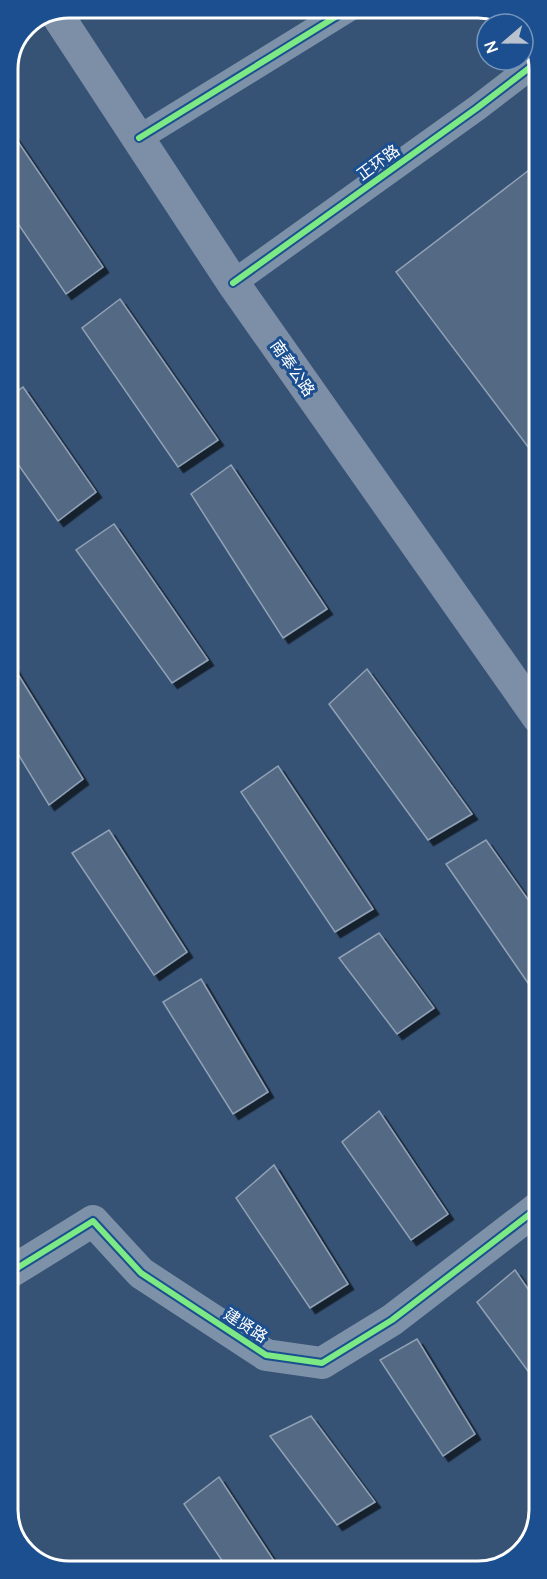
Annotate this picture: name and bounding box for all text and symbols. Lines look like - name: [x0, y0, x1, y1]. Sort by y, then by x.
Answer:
- north arrow: [475, 12, 535, 72]
- text: N: [479, 38, 503, 56]
- street label: 正环路: [352, 139, 404, 185]
- street label: 南奉公路: [266, 335, 320, 401]
- street label: 建贤路: [220, 1303, 272, 1347]

